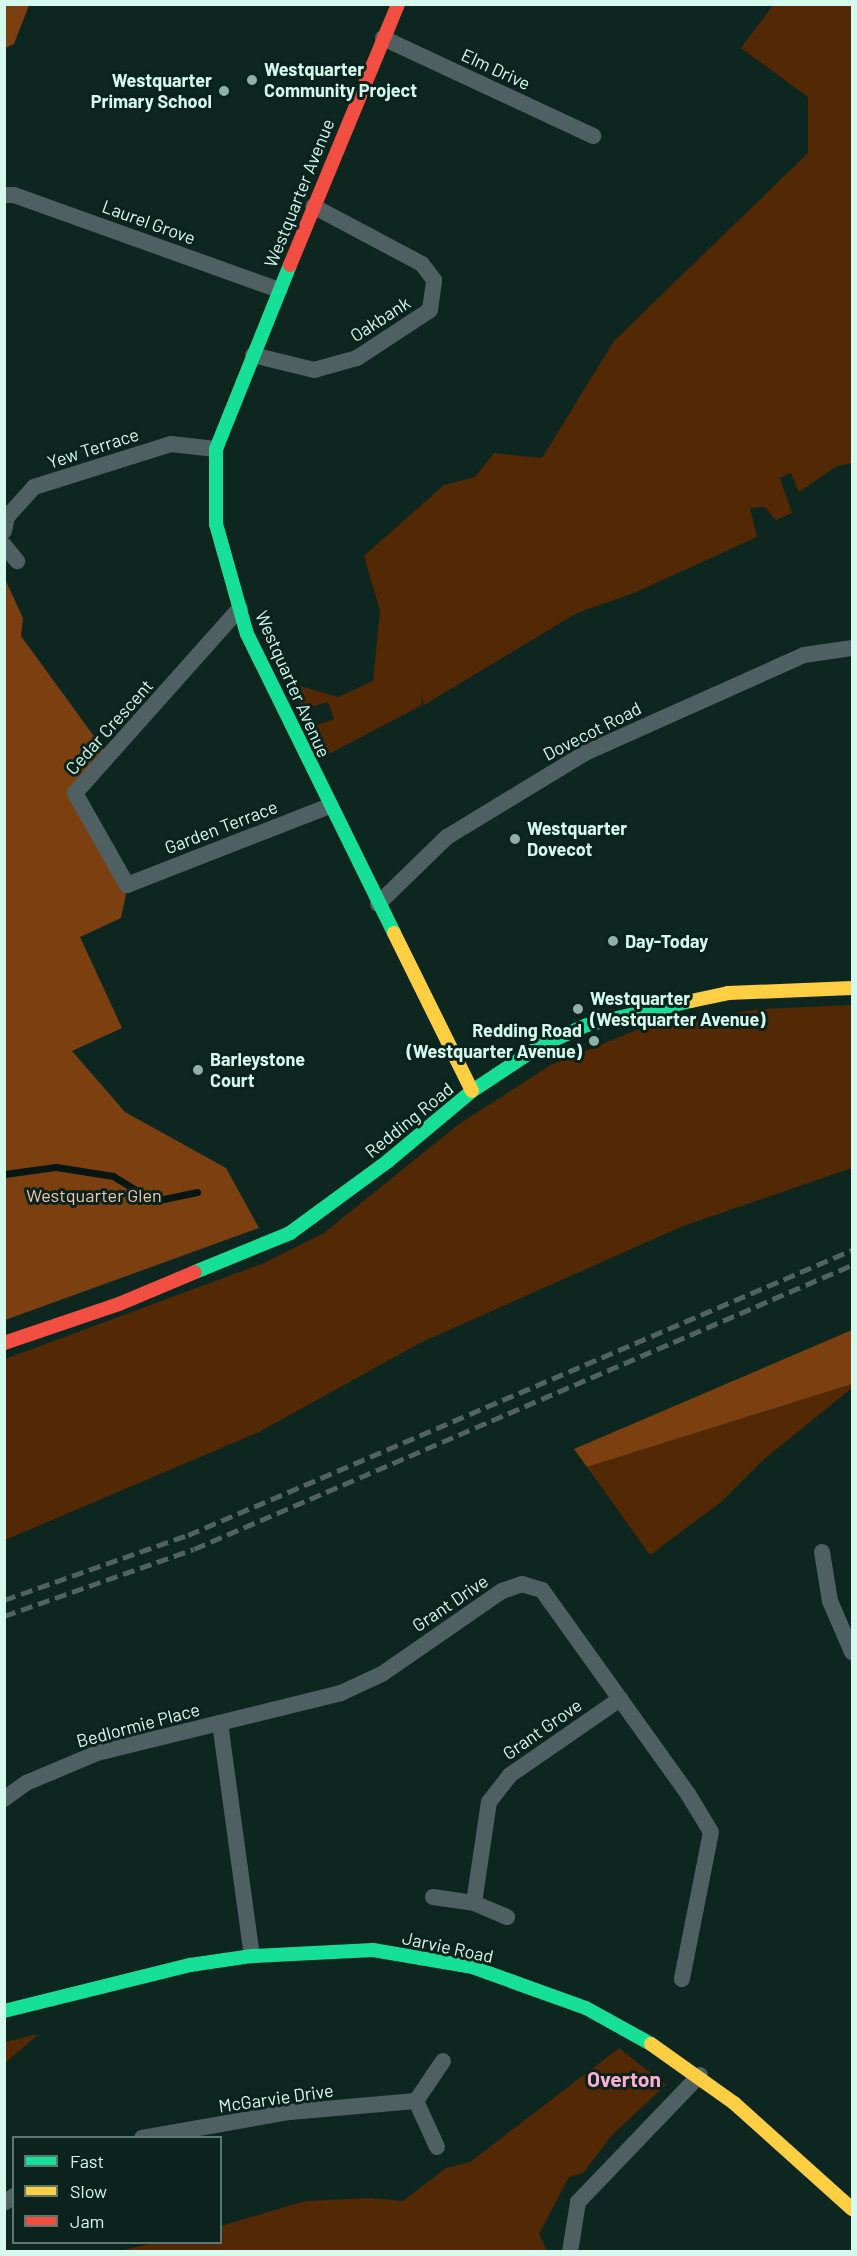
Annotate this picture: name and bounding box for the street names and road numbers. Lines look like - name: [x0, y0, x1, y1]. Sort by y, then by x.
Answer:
- street label: Elm Drive: [458, 44, 534, 94]
- street label: Westquarter Avenue: [259, 116, 339, 270]
- street label: Laurel Grove: [99, 195, 199, 249]
- street label: Oakbank: [346, 292, 414, 346]
- street label: Yew Terrace: [45, 423, 141, 473]
- street label: Westquarter Avenue: [251, 607, 335, 761]
- street label: Cedar Crescent: [61, 675, 157, 779]
- street label: Dovecot Road: [539, 697, 645, 765]
- street label: Garden Terrace: [162, 796, 280, 858]
- street label: Redding Road: [360, 1078, 458, 1162]
- street label: Grant Drive: [408, 1570, 492, 1636]
- street label: Grant Grove: [498, 1694, 586, 1764]
- street label: Bedlormie Place: [74, 1698, 202, 1752]
- street label: Jarvie Road: [400, 1927, 496, 1967]
- street label: McGarvie Drive: [217, 2079, 335, 2117]

